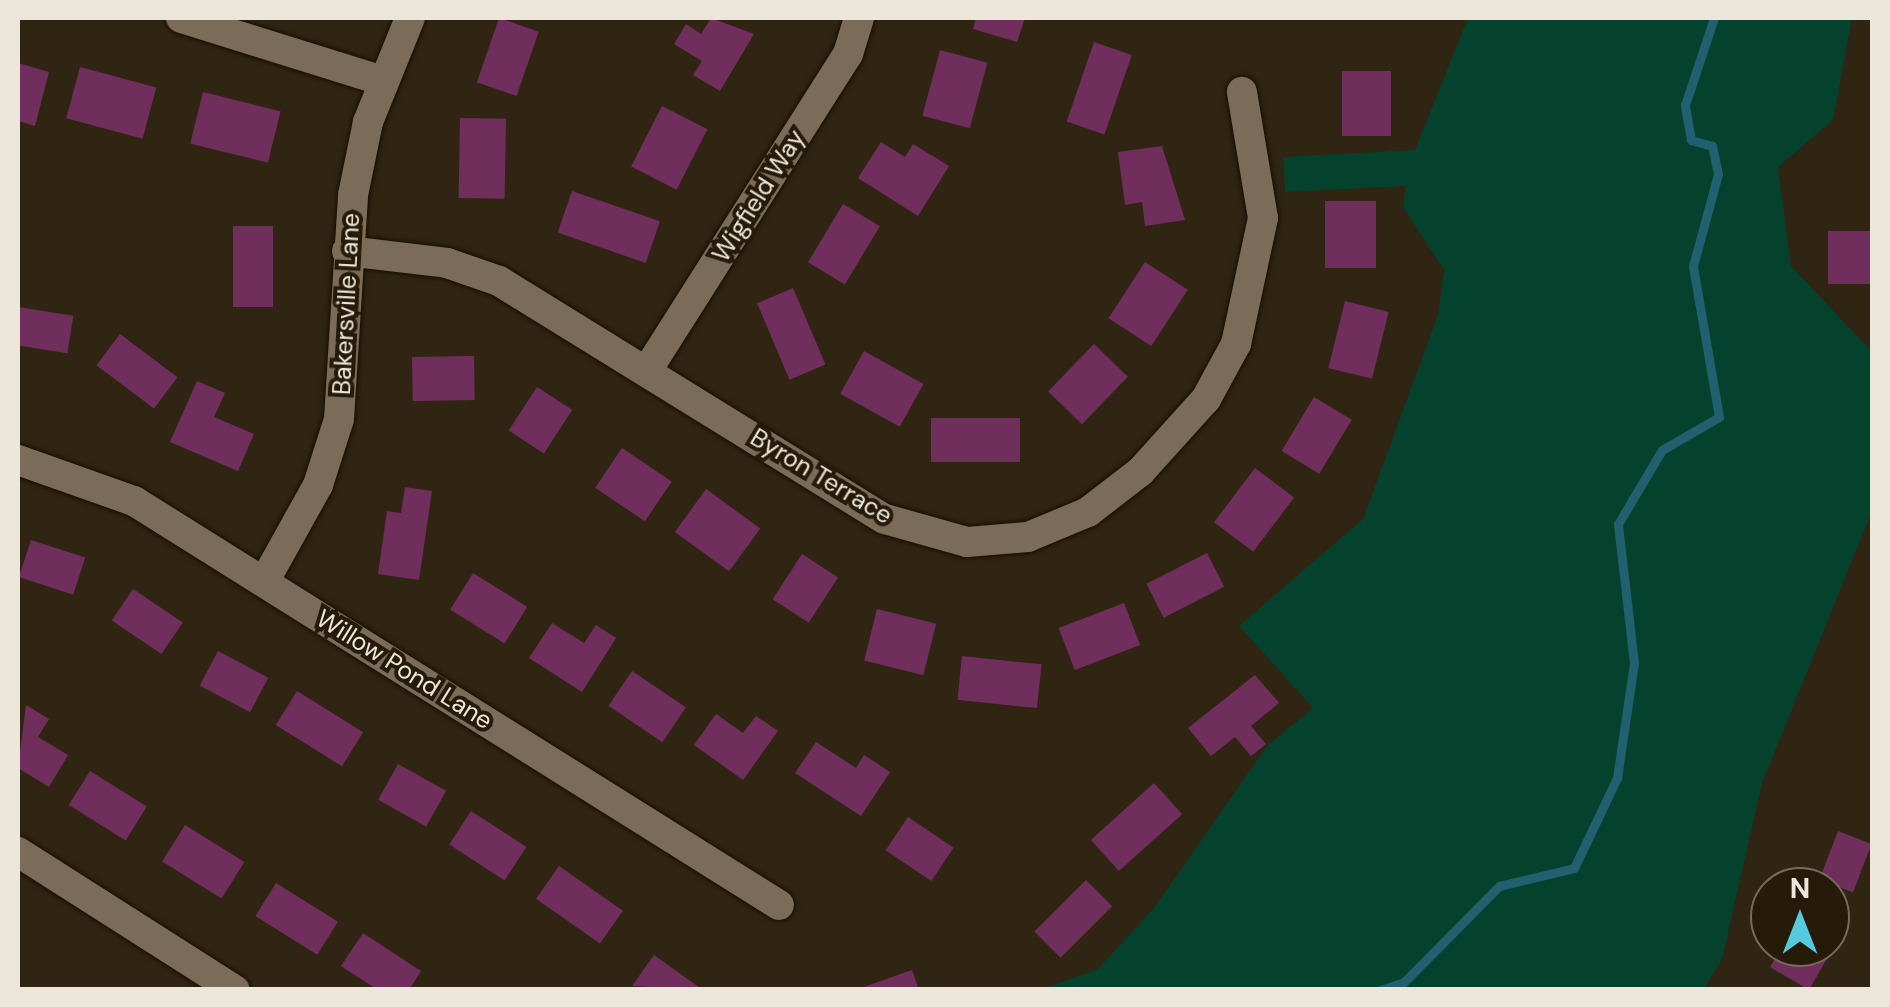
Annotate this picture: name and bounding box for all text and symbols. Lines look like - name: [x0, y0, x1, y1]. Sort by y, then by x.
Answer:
- street label: Wigfield Way: [706, 124, 812, 268]
- street label: Bakersville Lane: [327, 212, 367, 396]
- street label: Byron Terrace: [745, 423, 897, 531]
- street label: Willow Pond Lane: [310, 604, 498, 736]
- north arrow: [1750, 867, 1850, 967]
- text: N: [1790, 870, 1810, 907]

